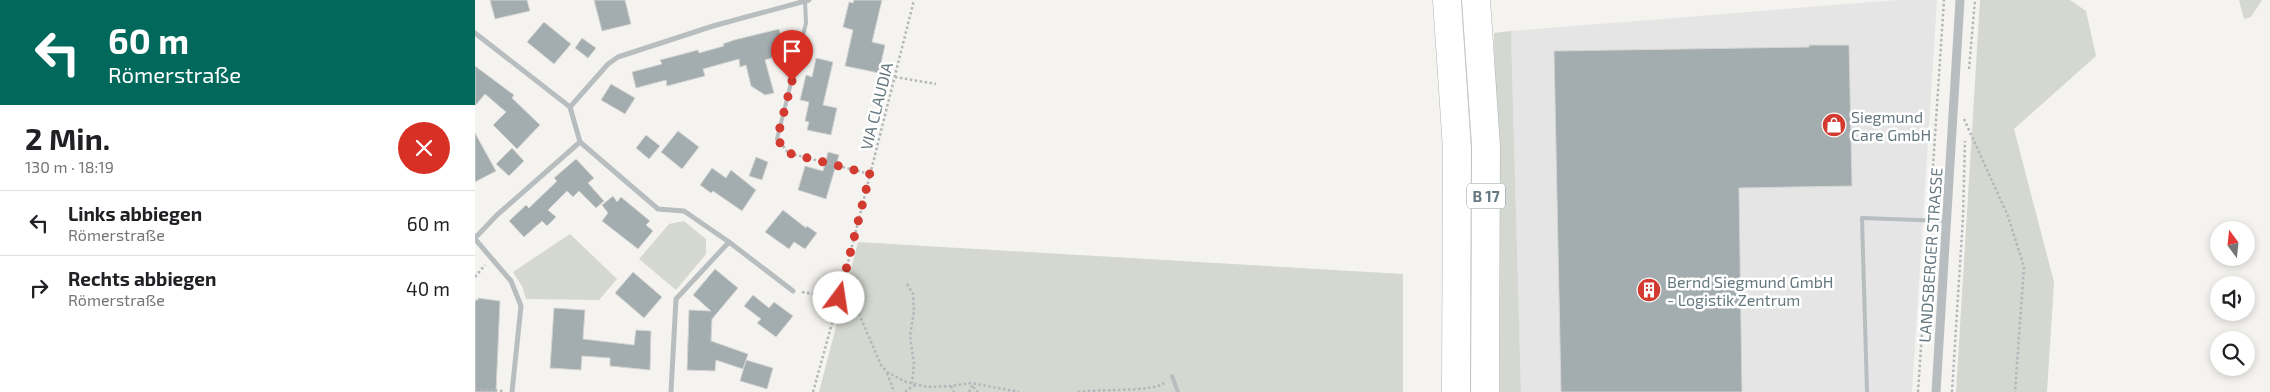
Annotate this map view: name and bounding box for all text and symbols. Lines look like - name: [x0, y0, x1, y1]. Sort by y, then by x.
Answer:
- text: 60 m: [108, 19, 189, 61]
- icon: left: [25, 20, 90, 85]
- pin: [771, 30, 813, 81]
- icon: arrive: [778, 37, 806, 65]
- street label: VIA CLAUDIA: [856, 60, 896, 152]
- text: Römerstraße: [108, 61, 241, 87]
- place label: Siegmund Care GmbH: [1851, 107, 1931, 144]
- shop icon: Siegmund Care GmbH: [1821, 112, 1847, 138]
- text: 2 Min.: [25, 120, 110, 156]
- button: close: [398, 122, 450, 174]
- text: 130 m · 18:19: [25, 157, 114, 176]
- street label: LANDSBERGER STRASSE: [1914, 167, 1946, 343]
- road number: B 17: [1467, 184, 1505, 208]
- text: Links abbiegen: [68, 202, 202, 225]
- icon: left: [25, 209, 53, 237]
- text: 60 m: [407, 212, 450, 235]
- north arrow: [2210, 221, 2255, 266]
- map controls: [2210, 221, 2255, 376]
- text: Römerstraße: [68, 225, 165, 244]
- text: Rechts abbiegen: [68, 267, 216, 290]
- position arrow: [812, 271, 864, 323]
- place label: Bernd Siegmund GmbH - Logistik Zentrum: [1667, 272, 1833, 309]
- icon: right: [25, 274, 53, 302]
- button: sound: [2210, 276, 2255, 321]
- text: 40 m: [406, 277, 450, 300]
- building icon: Bernd Siegmund GmbH - Logistik Zentrum: [1636, 277, 1662, 303]
- text: Römerstraße: [68, 290, 165, 309]
- button: search: [2210, 331, 2255, 376]

